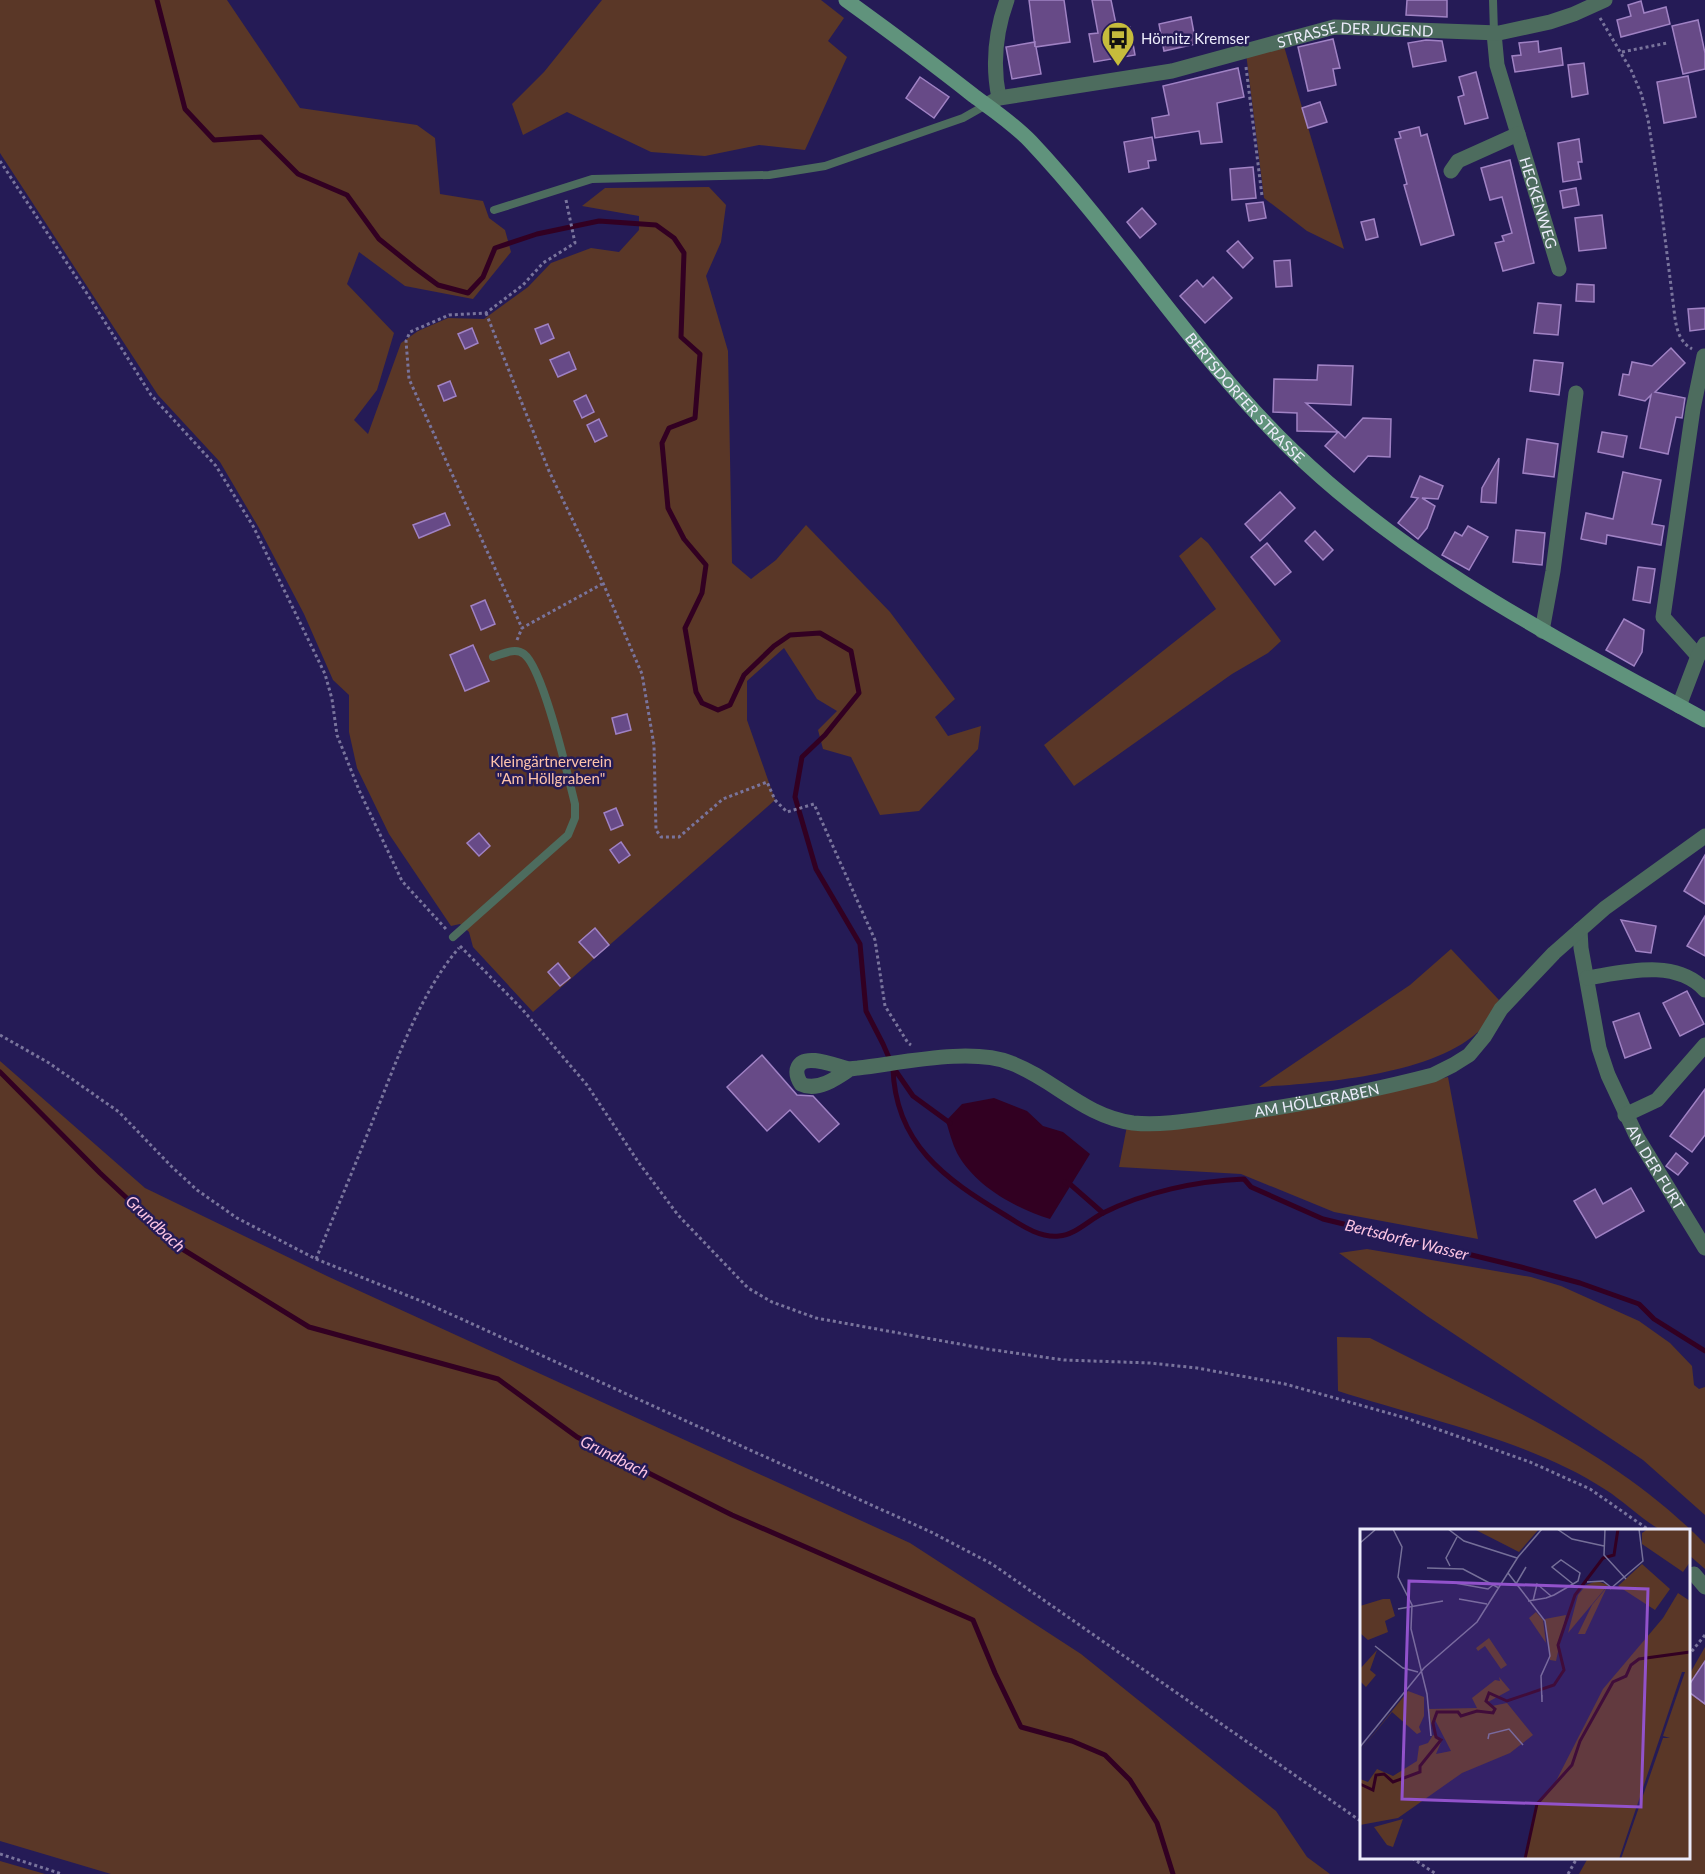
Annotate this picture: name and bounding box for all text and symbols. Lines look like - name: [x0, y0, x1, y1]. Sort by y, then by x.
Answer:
- street label: STRASSE DER JUGEND: [1275, 18, 1434, 51]
- bus stop icon: Hörnitz Kremser: [1100, 20, 1136, 67]
- place label: Hörnitz Kremser: [1141, 29, 1250, 47]
- street label: HECKENWEG: [1516, 155, 1561, 251]
- street label: BERTSDORFER STRASSE: [1182, 329, 1309, 466]
- park label: Kleingärtnerverein "Am Höllgraben": [490, 752, 612, 787]
- street label: AM HÖLLGRABEN: [1253, 1079, 1381, 1120]
- street label: AN DER FURT: [1623, 1122, 1688, 1213]
- water label: Grundbach: [122, 1191, 190, 1255]
- water label: Bertsdorfer Wasser: [1343, 1214, 1471, 1264]
- water label: Grundbach: [578, 1431, 652, 1481]
- inset map: [1360, 1529, 1690, 1859]

